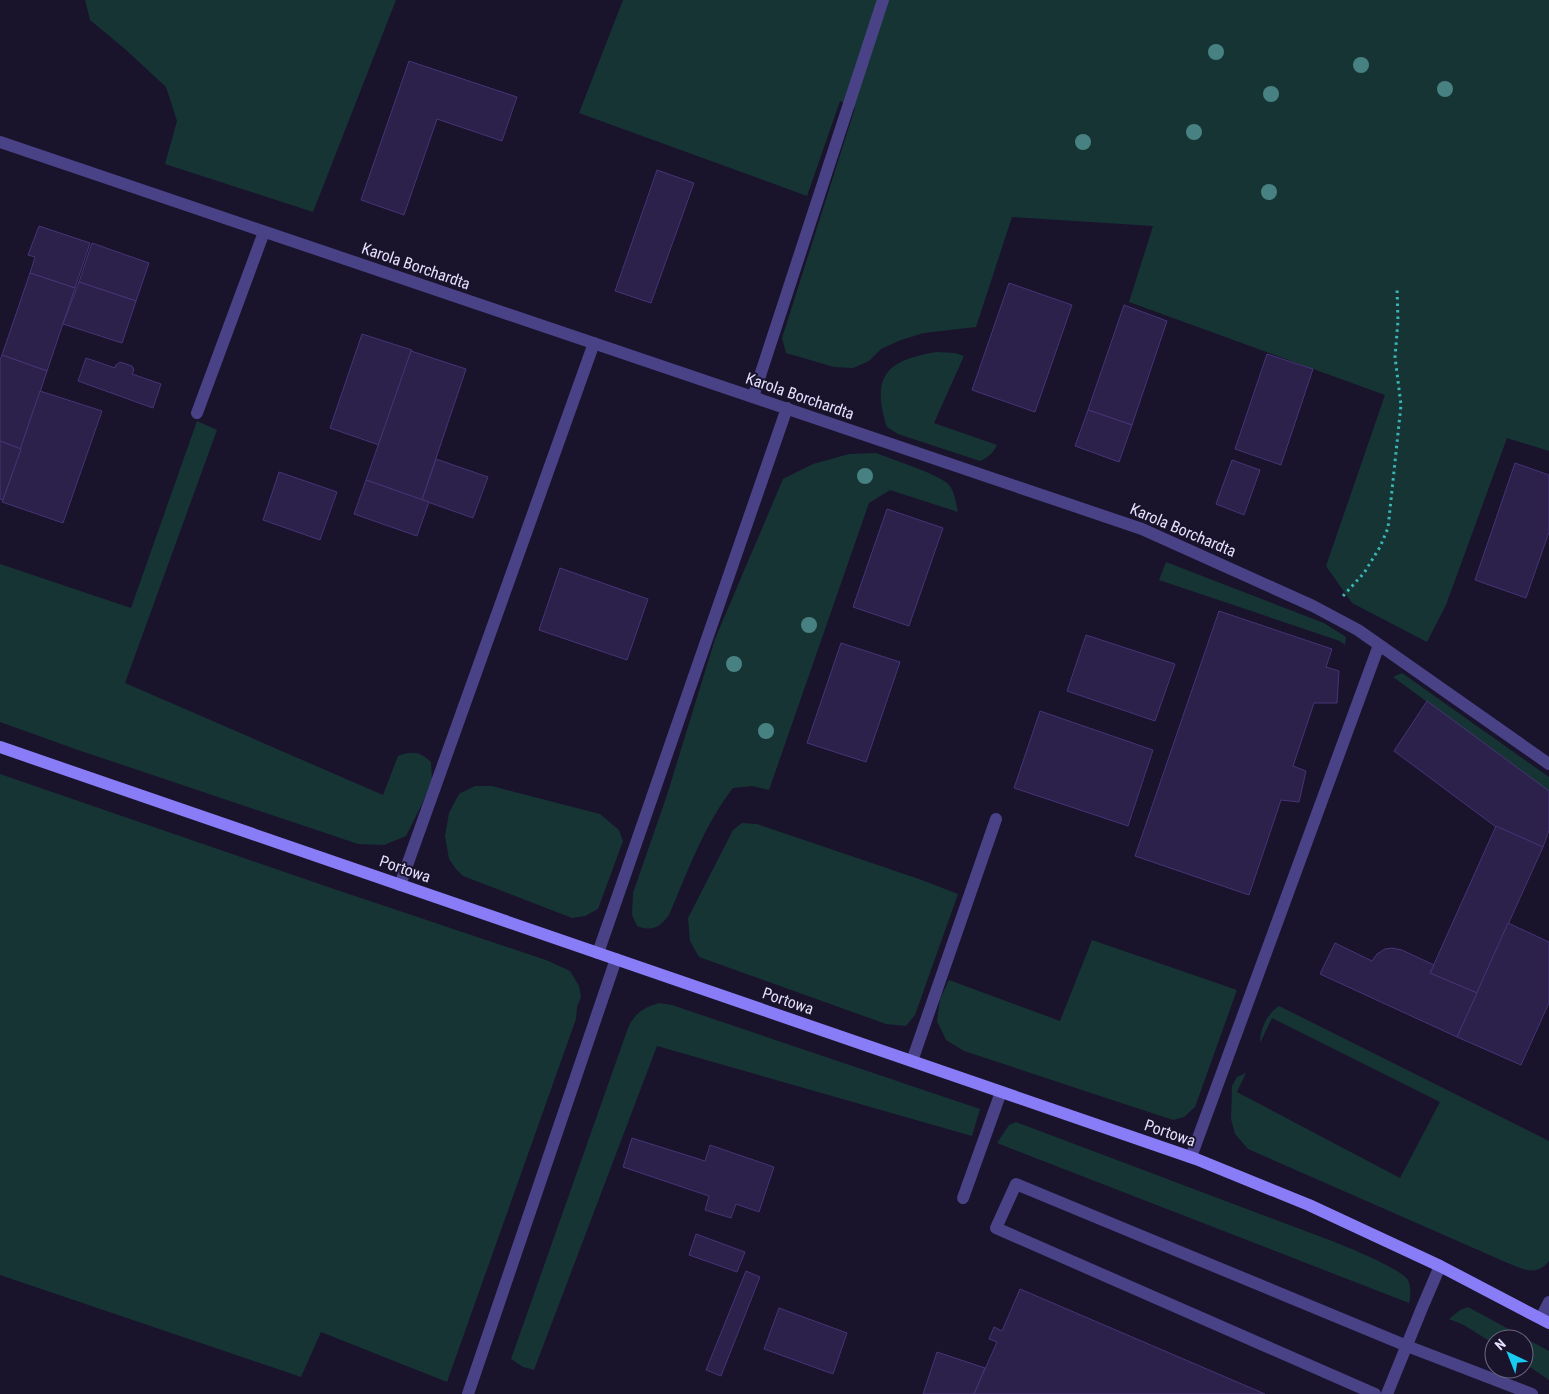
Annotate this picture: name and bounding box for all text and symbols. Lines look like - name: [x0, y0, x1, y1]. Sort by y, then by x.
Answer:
- street label: Karola Borchardta: [359, 239, 473, 293]
- street label: Karola Borchardta: [743, 369, 857, 423]
- street label: Karola Borchardta: [1127, 499, 1239, 561]
- street label: Portowa: [377, 851, 433, 887]
- street label: Portowa: [760, 983, 816, 1019]
- street label: Portowa: [1142, 1115, 1198, 1151]
- north arrow: [1484, 1329, 1534, 1379]
- text: N: [1492, 1336, 1509, 1353]

